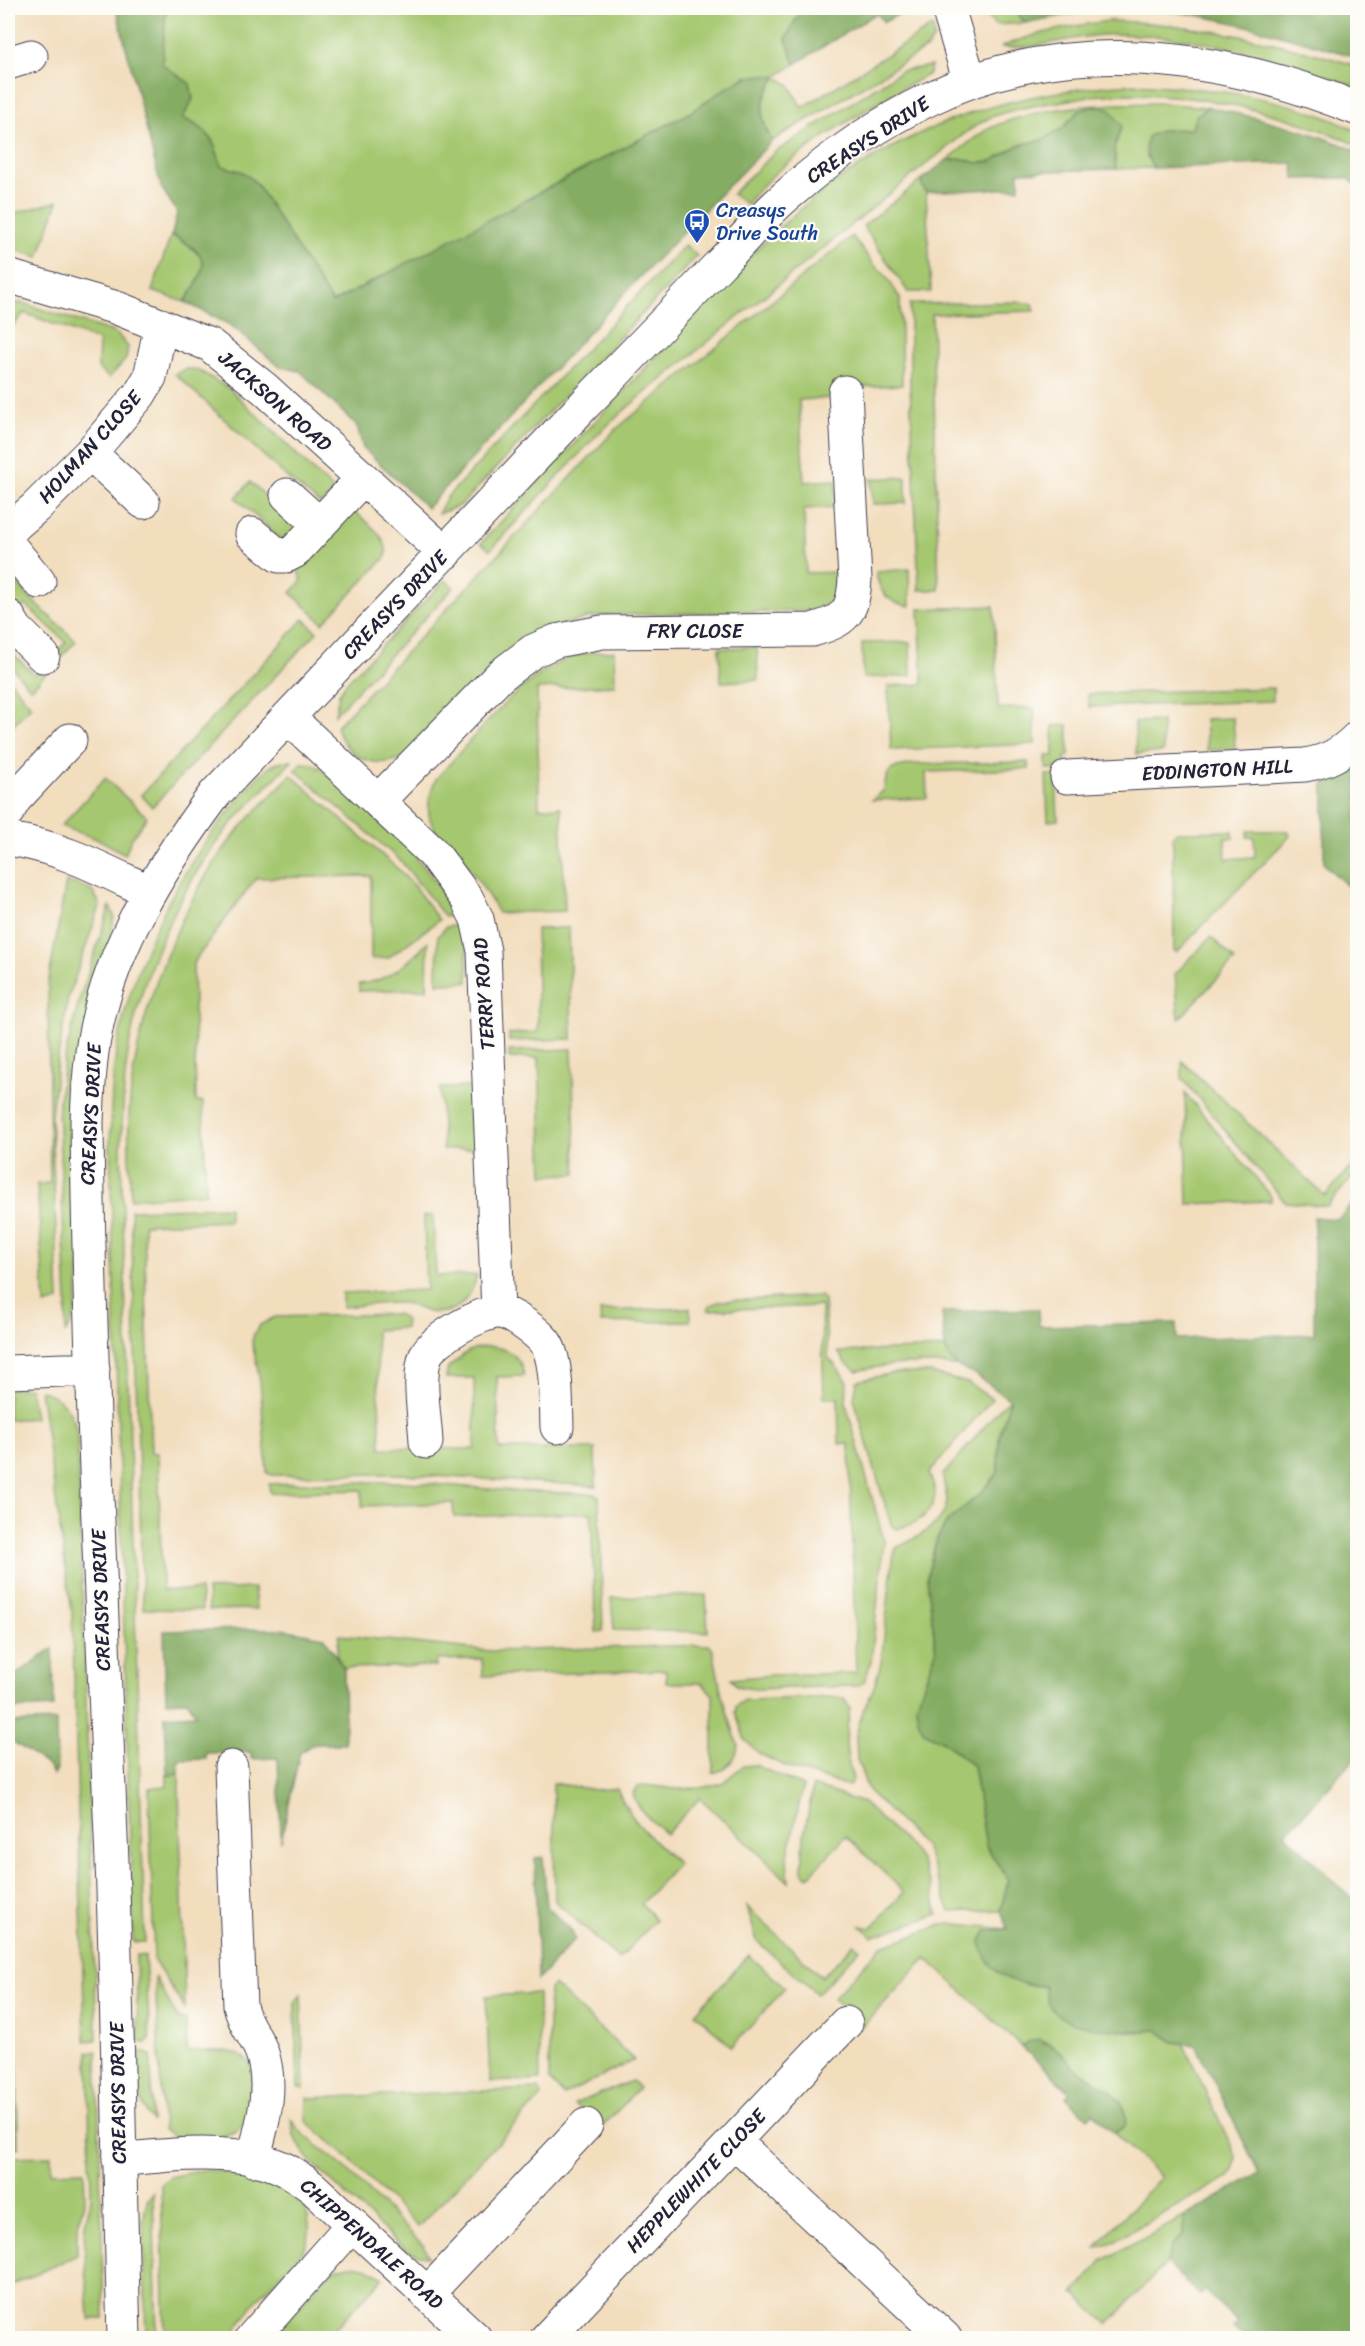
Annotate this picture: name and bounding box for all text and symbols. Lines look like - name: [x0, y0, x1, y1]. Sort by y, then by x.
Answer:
- street label: CREASYS DRIVE: [799, 86, 939, 193]
- place label: Creasys Drive South: [716, 193, 818, 251]
- bus stop icon: Creasys Drive South: [682, 207, 712, 245]
- street label: JACKSON ROAD: [209, 341, 340, 461]
- street label: HOLMAN CLOSE: [29, 381, 152, 512]
- street label: CREASYS DRIVE: [333, 540, 458, 668]
- street label: FRY CLOSE: [647, 614, 745, 649]
- street label: EDDINGTON HILL: [1141, 749, 1294, 791]
- street label: TERRY ROAD: [463, 937, 505, 1051]
- street label: CREASYS DRIVE: [70, 1040, 112, 1186]
- street label: CREASYS DRIVE: [81, 1527, 121, 1672]
- street label: CREASYS DRIVE: [99, 2020, 137, 2164]
- street label: HEPPLEWHITE CLOSE: [617, 2099, 776, 2262]
- street label: CHIPPENDALE ROAD: [292, 2169, 452, 2319]

